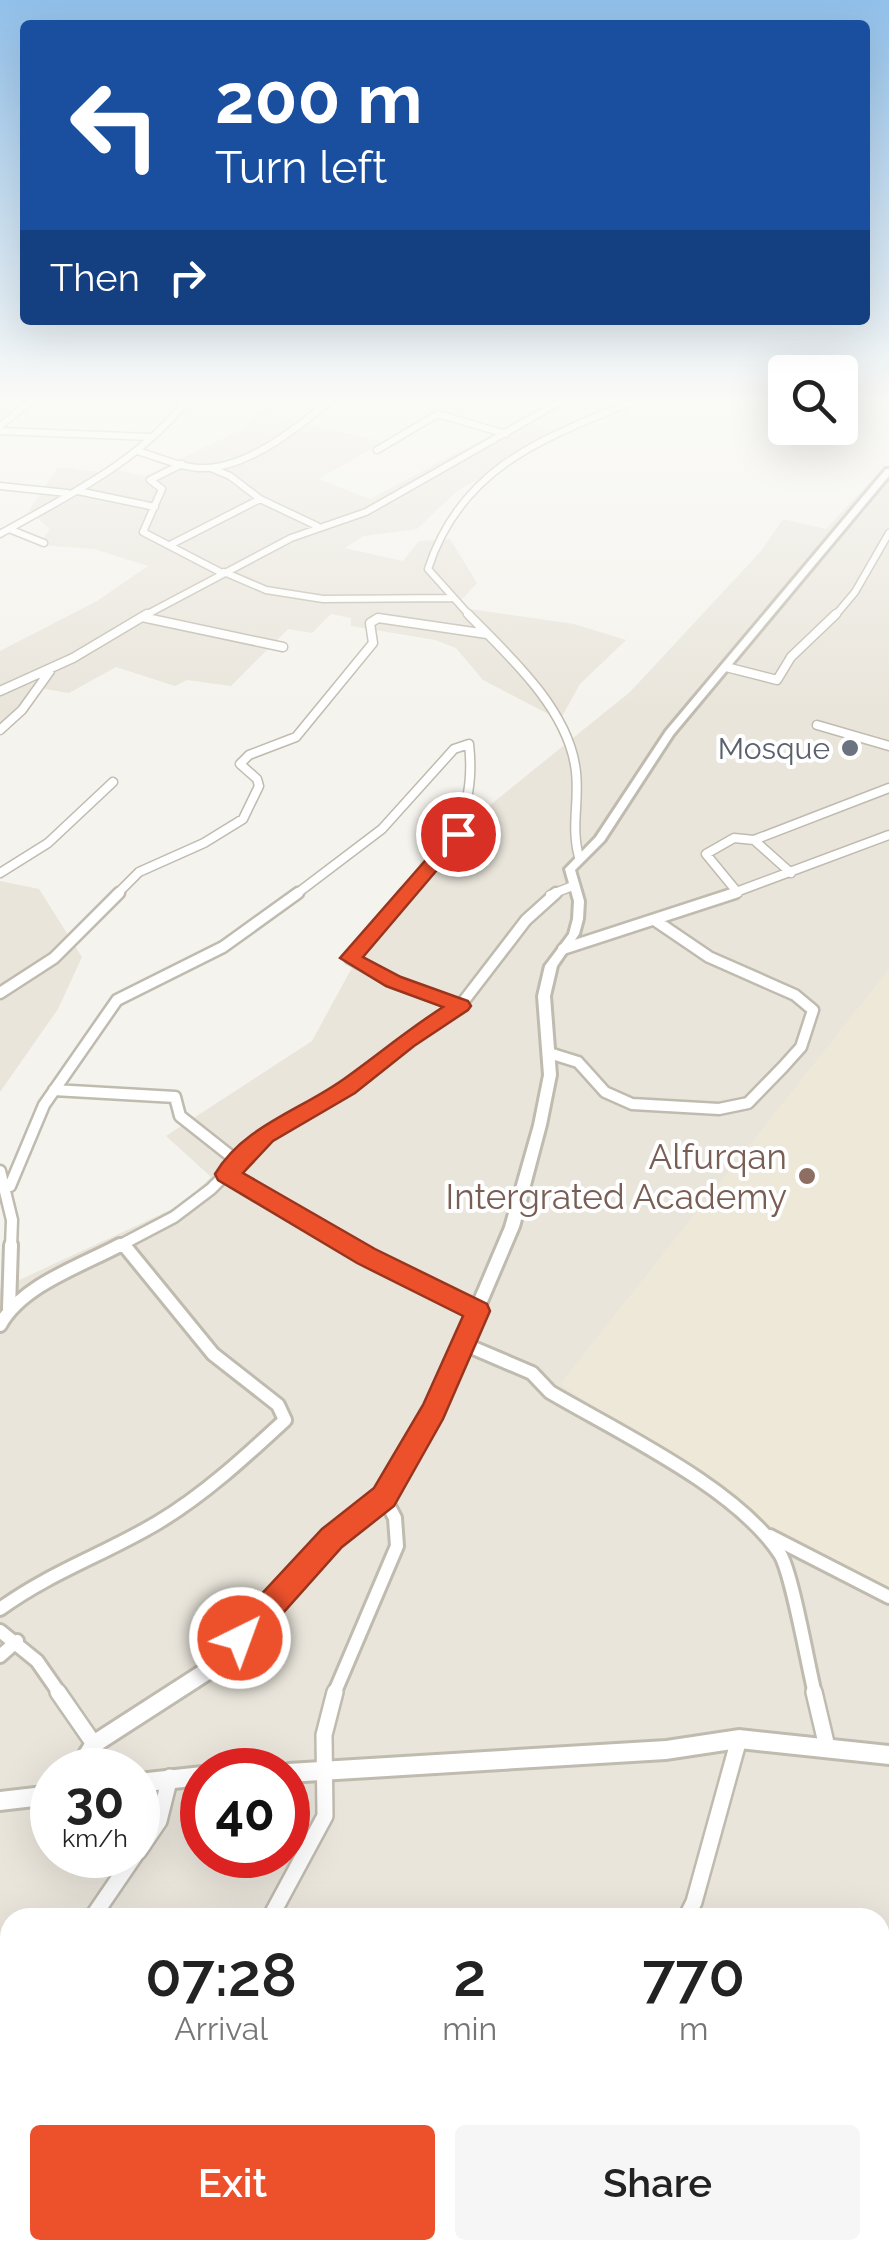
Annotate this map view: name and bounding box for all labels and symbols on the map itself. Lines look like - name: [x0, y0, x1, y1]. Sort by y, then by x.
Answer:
- place label: Mosque: [718, 731, 830, 766]
- marker: Mosque: [839, 737, 861, 759]
- pin: [416, 792, 501, 877]
- place label: Alfurqan Intergrated Academy: [445, 1136, 787, 1217]
- marker: Alfurqan Intergrated Academy: [796, 1165, 818, 1187]
- position arrow: [188, 1586, 292, 1690]
- speed limit sign: 40: [180, 1748, 310, 1878]

